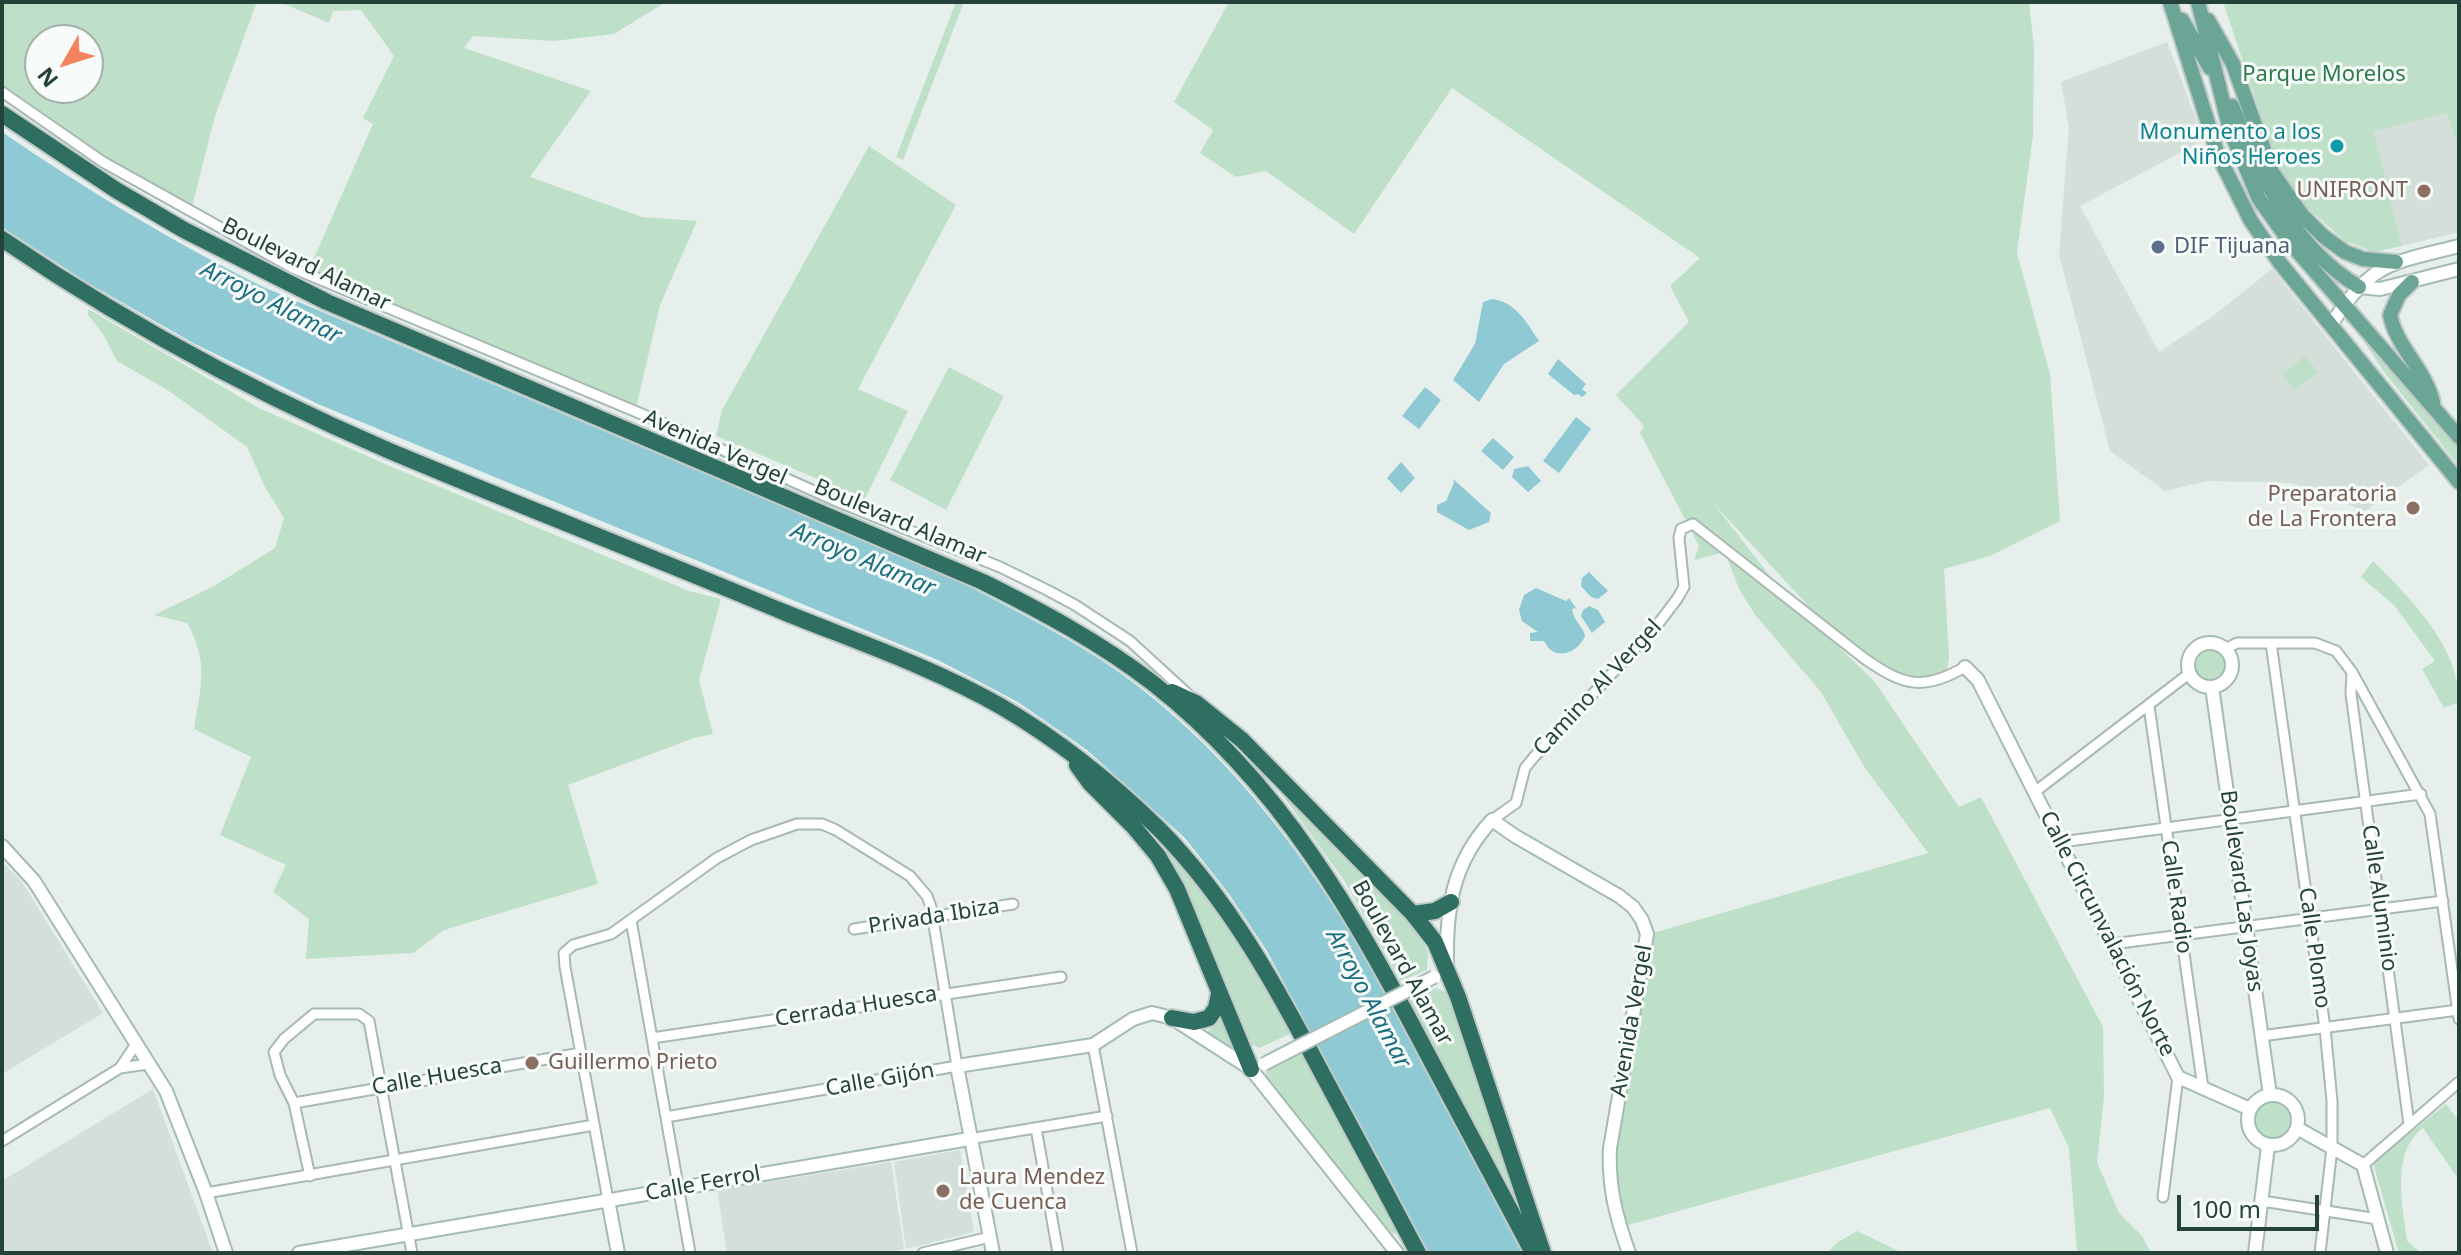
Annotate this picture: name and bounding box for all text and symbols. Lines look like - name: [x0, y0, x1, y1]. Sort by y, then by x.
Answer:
- north arrow: [24, 24, 104, 104]
- text: N: [30, 61, 64, 94]
- park label: Parque Morelos: [2242, 62, 2406, 88]
- place label: Monumento a los Niños Heroes: [2139, 120, 2321, 172]
- marker: Monumento a los Niños Heroes: [2328, 137, 2346, 155]
- place label: UNIFRONT: [2297, 178, 2408, 204]
- marker: UNIFRONT: [2415, 182, 2433, 200]
- street label: Boulevard Alamar: [217, 213, 395, 317]
- place label: DIF Tijuana: [2174, 234, 2290, 260]
- marker: DIF Tijuana: [2149, 238, 2167, 256]
- water label: Arroyo Alamar: [196, 255, 346, 351]
- street label: Avenida Vergel: [639, 405, 791, 491]
- street label: Boulevard Alamar: [810, 474, 990, 570]
- place label: Preparatoria de La Frontera: [2247, 482, 2397, 534]
- marker: Preparatoria de La Frontera: [2404, 499, 2422, 517]
- water label: Arroyo Alamar: [787, 517, 939, 603]
- street label: Camino Al Vergel: [1528, 615, 1668, 761]
- street label: Boulevard Las Joyas: [2214, 788, 2268, 994]
- street label: Calle Circunvalación Norte: [2034, 807, 2180, 1061]
- street label: Calle Aluminio: [2356, 823, 2402, 973]
- street label: Calle Radio: [2155, 839, 2197, 955]
- street label: Boulevard Alamar: [1346, 876, 1458, 1050]
- street label: Calle Plomo: [2292, 886, 2336, 1010]
- street label: Privada Ibiza: [866, 894, 1002, 940]
- water label: Arroyo Alamar: [1319, 924, 1417, 1074]
- street label: Avenida Vergel: [1606, 943, 1658, 1099]
- street label: Cerrada Huesca: [773, 981, 939, 1033]
- place label: Guillermo Prieto: [548, 1050, 717, 1076]
- street label: Calle Huesca: [370, 1053, 504, 1101]
- marker: Guillermo Prieto: [523, 1054, 541, 1072]
- street label: Calle Gijón: [824, 1057, 936, 1103]
- street label: Calle Ferrol: [643, 1161, 763, 1207]
- place label: Laura Mendez de Cuenca: [959, 1165, 1105, 1216]
- scale bar: [2181, 1179, 2323, 1229]
- marker: Laura Mendez de Cuenca: [934, 1182, 952, 1200]
- text: 100 m: [2191, 1192, 2261, 1225]

